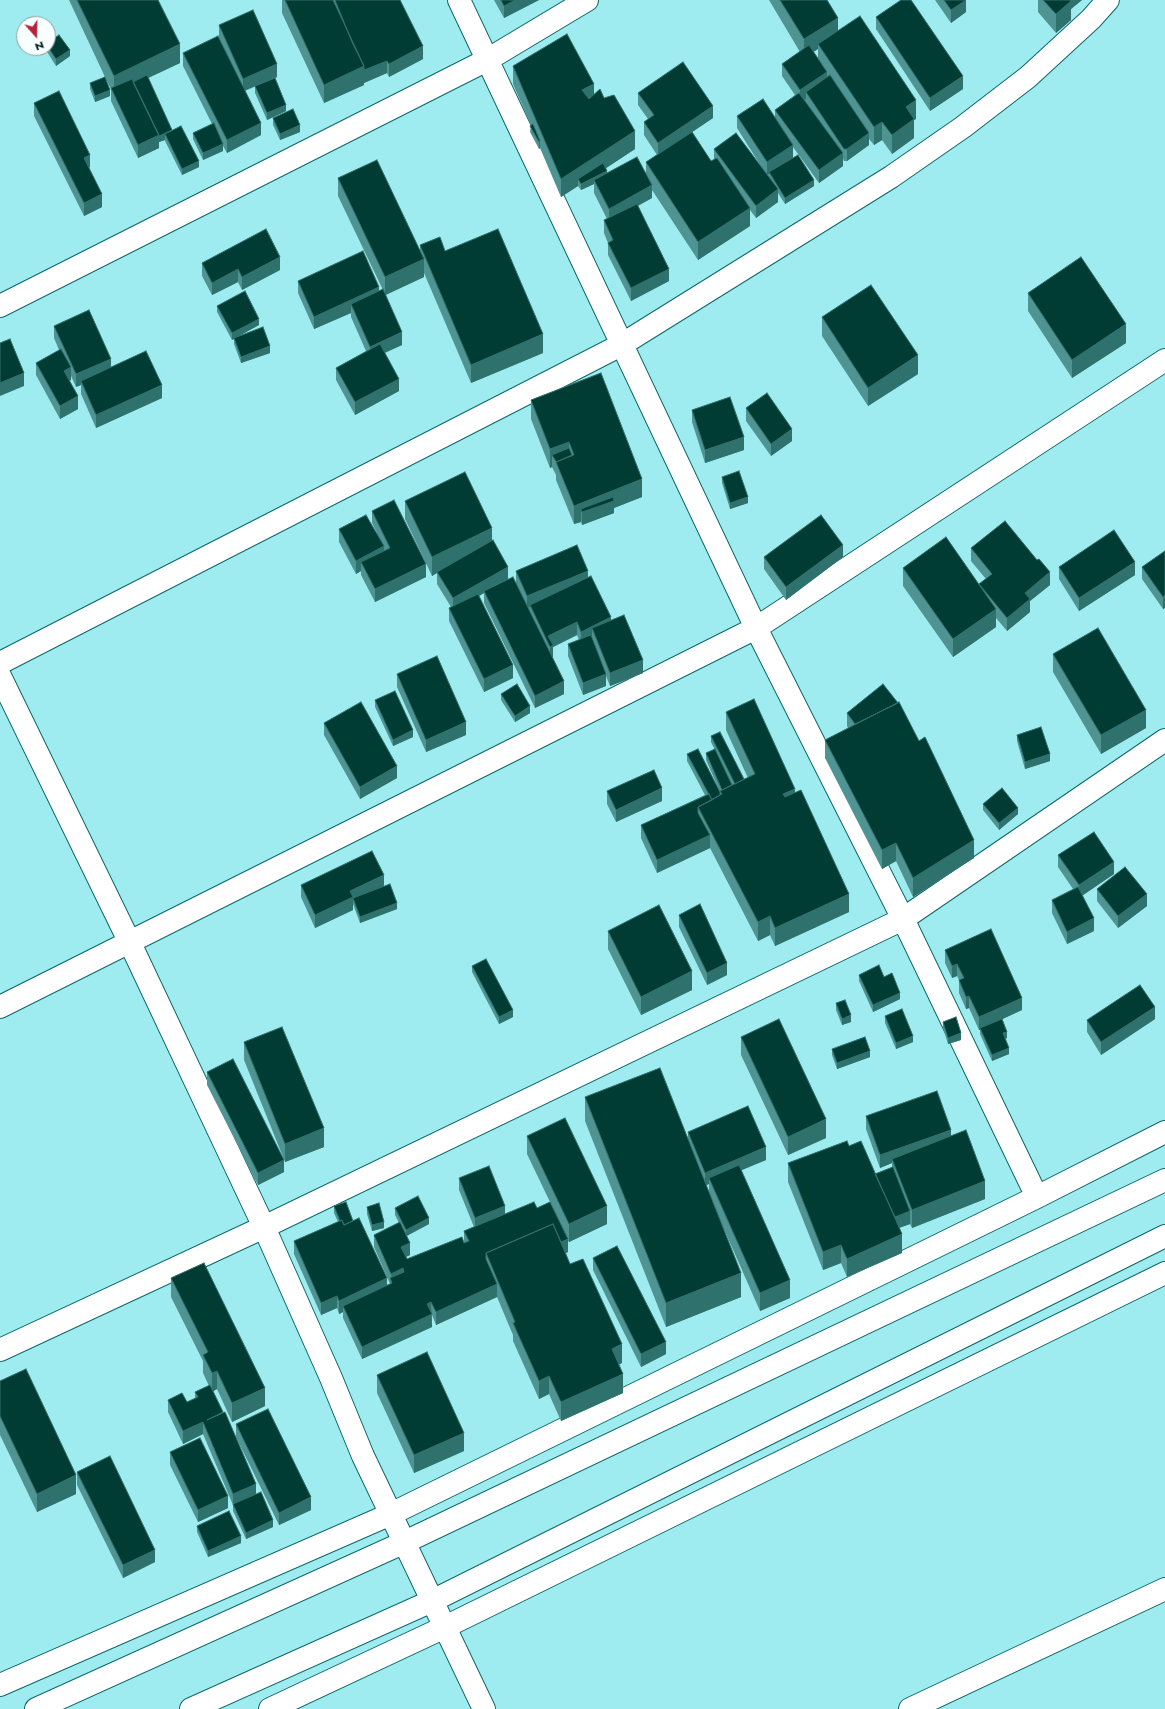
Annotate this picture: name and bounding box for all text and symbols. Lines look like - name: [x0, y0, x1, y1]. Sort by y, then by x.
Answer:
- north arrow: [16, 16, 56, 56]
- text: N: [33, 37, 47, 55]

